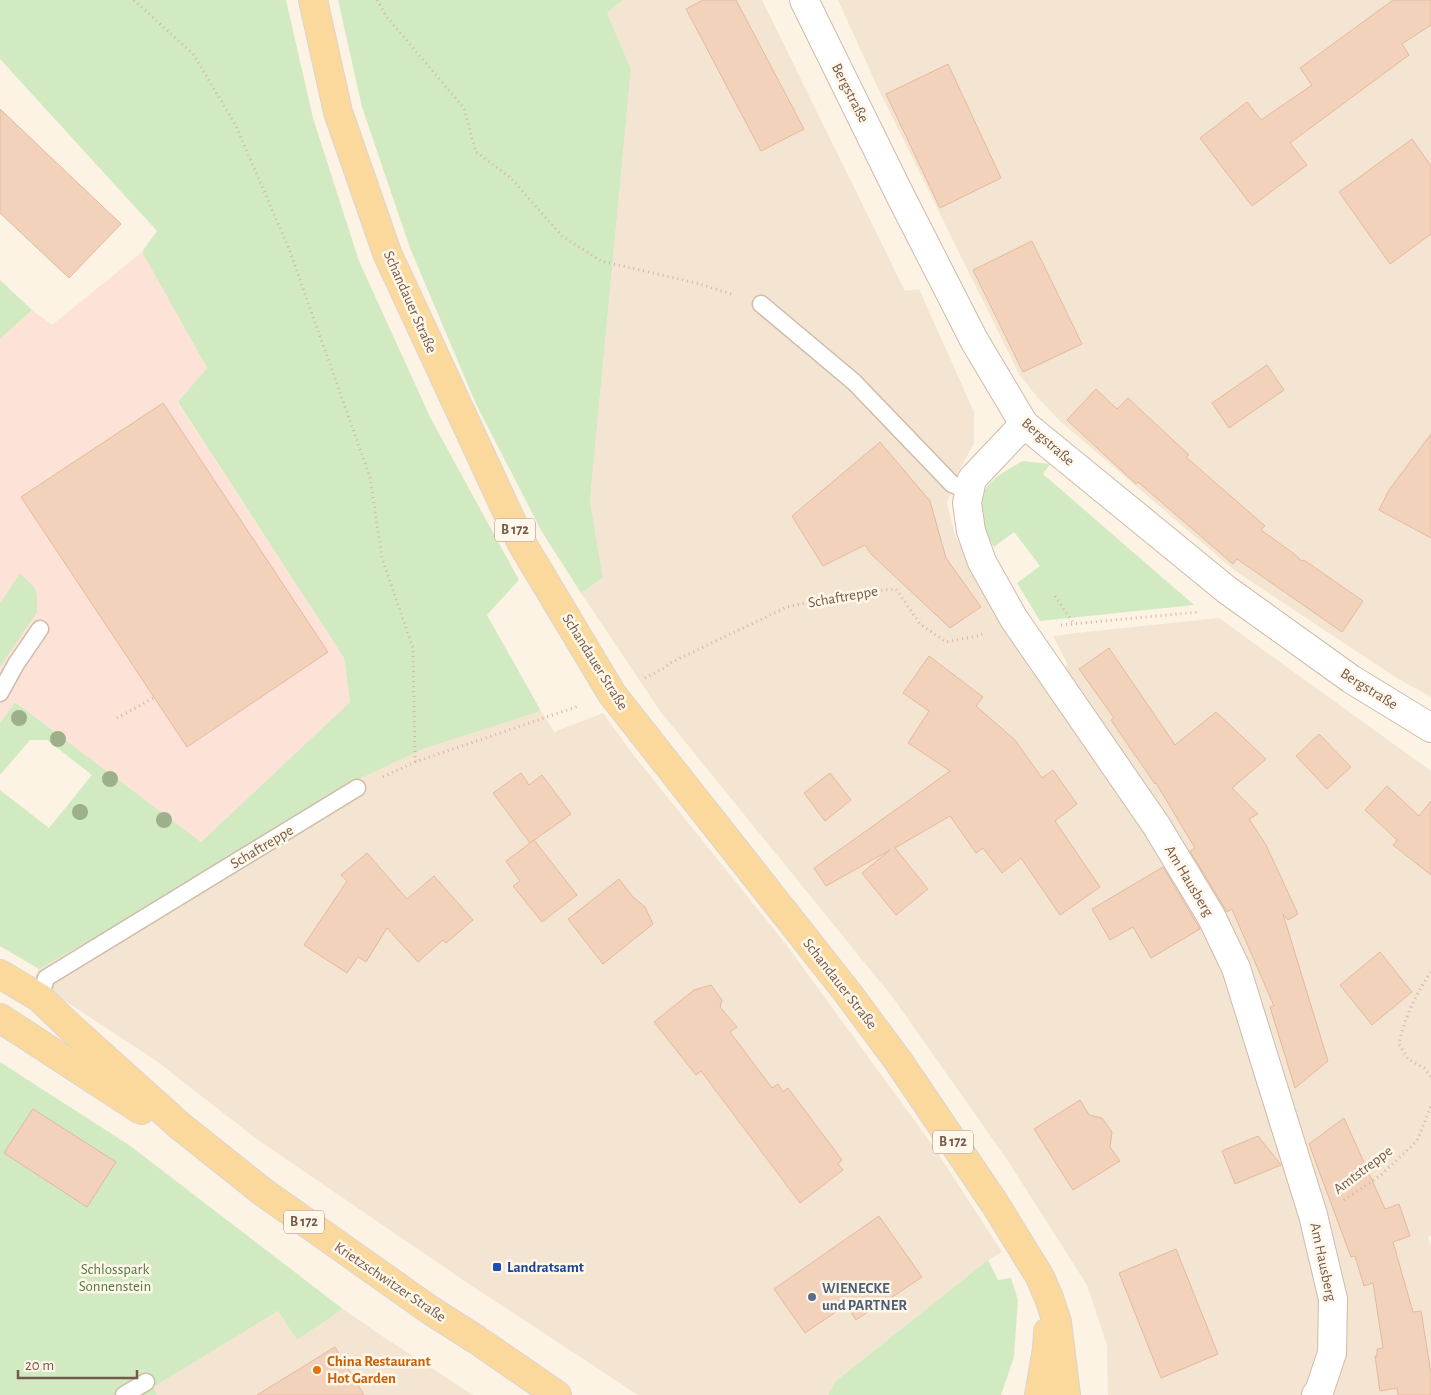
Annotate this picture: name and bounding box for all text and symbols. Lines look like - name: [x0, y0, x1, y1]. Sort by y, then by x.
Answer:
- street label: Bergstraße: [829, 61, 871, 125]
- street label: Schandauer Straße: [381, 249, 439, 355]
- street label: Bergstraße: [1019, 415, 1077, 469]
- road number: B 172: [495, 518, 535, 542]
- street label: Schaftreppe: [807, 583, 879, 611]
- street label: Schandauer Straße: [559, 611, 631, 713]
- street label: Bergstraße: [1338, 666, 1400, 712]
- street label: Schaftreppe: [228, 822, 296, 872]
- street label: Am Hausberg: [1162, 843, 1216, 920]
- street label: Schandauer Straße: [800, 936, 880, 1032]
- road number: B 172: [933, 1130, 973, 1154]
- street label: Amtstreppe: [1331, 1143, 1395, 1197]
- road number: B 172: [284, 1210, 324, 1234]
- street label: Am Hausberg: [1307, 1221, 1339, 1303]
- street label: Krietzschwitzer Straße: [332, 1239, 448, 1325]
- place label: Landratsamt: [507, 1260, 584, 1275]
- marker: Landratsamt: [491, 1261, 503, 1273]
- park label: Schlosspark Sonnenstein: [79, 1262, 151, 1294]
- place label: WIENECKE und PARTNER: [822, 1281, 907, 1313]
- marker: WIENECKE und PARTNER: [806, 1291, 818, 1303]
- scale bar: [18, 1348, 136, 1380]
- place label: China Restaurant Hot Garden: [327, 1354, 431, 1386]
- text: 20 m: [25, 1358, 54, 1373]
- marker: China Restaurant Hot Garden: [311, 1364, 323, 1376]

